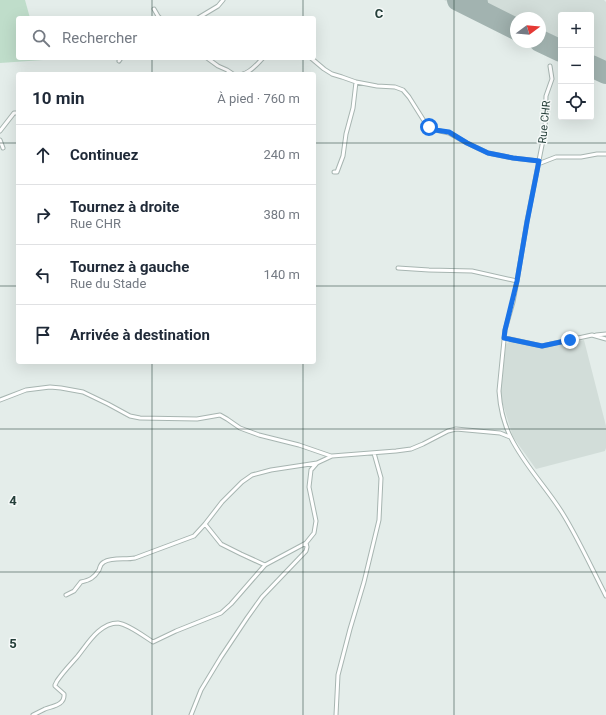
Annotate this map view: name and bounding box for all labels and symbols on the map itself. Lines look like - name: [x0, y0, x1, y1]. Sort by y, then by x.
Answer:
- text: C: [375, 6, 384, 21]
- north arrow: [510, 12, 546, 48]
- street label: Rue CHR: [536, 100, 553, 144]
- route start: [420, 118, 438, 136]
- route end: [561, 331, 579, 349]
- text: 4: [9, 493, 17, 508]
- text: 5: [9, 636, 17, 651]

